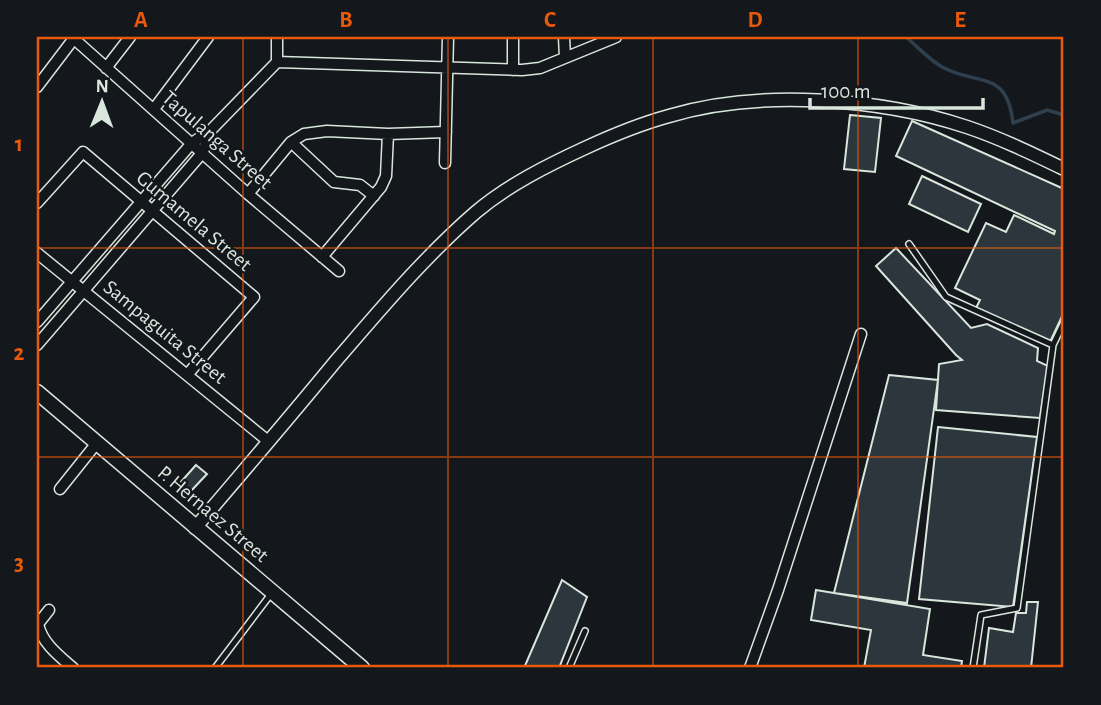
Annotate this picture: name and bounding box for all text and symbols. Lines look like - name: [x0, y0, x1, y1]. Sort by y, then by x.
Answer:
- text: A: [134, 9, 148, 32]
- text: B: [339, 9, 353, 32]
- text: C: [544, 9, 556, 32]
- text: D: [747, 9, 763, 32]
- text: E: [954, 9, 966, 32]
- north arrow: [66, 66, 136, 136]
- scale bar: [810, 66, 984, 110]
- text: N: [95, 77, 109, 96]
- text: 100 m: [821, 81, 871, 102]
- street label: Tapulanga Street: [158, 87, 276, 193]
- text: 1: [15, 133, 23, 156]
- street label: Gumamela Street: [132, 167, 256, 275]
- street label: Sampaguita Street: [100, 276, 231, 388]
- text: 2: [14, 342, 25, 365]
- street label: P. Hernaez Street: [154, 462, 273, 566]
- text: 3: [14, 552, 24, 575]

